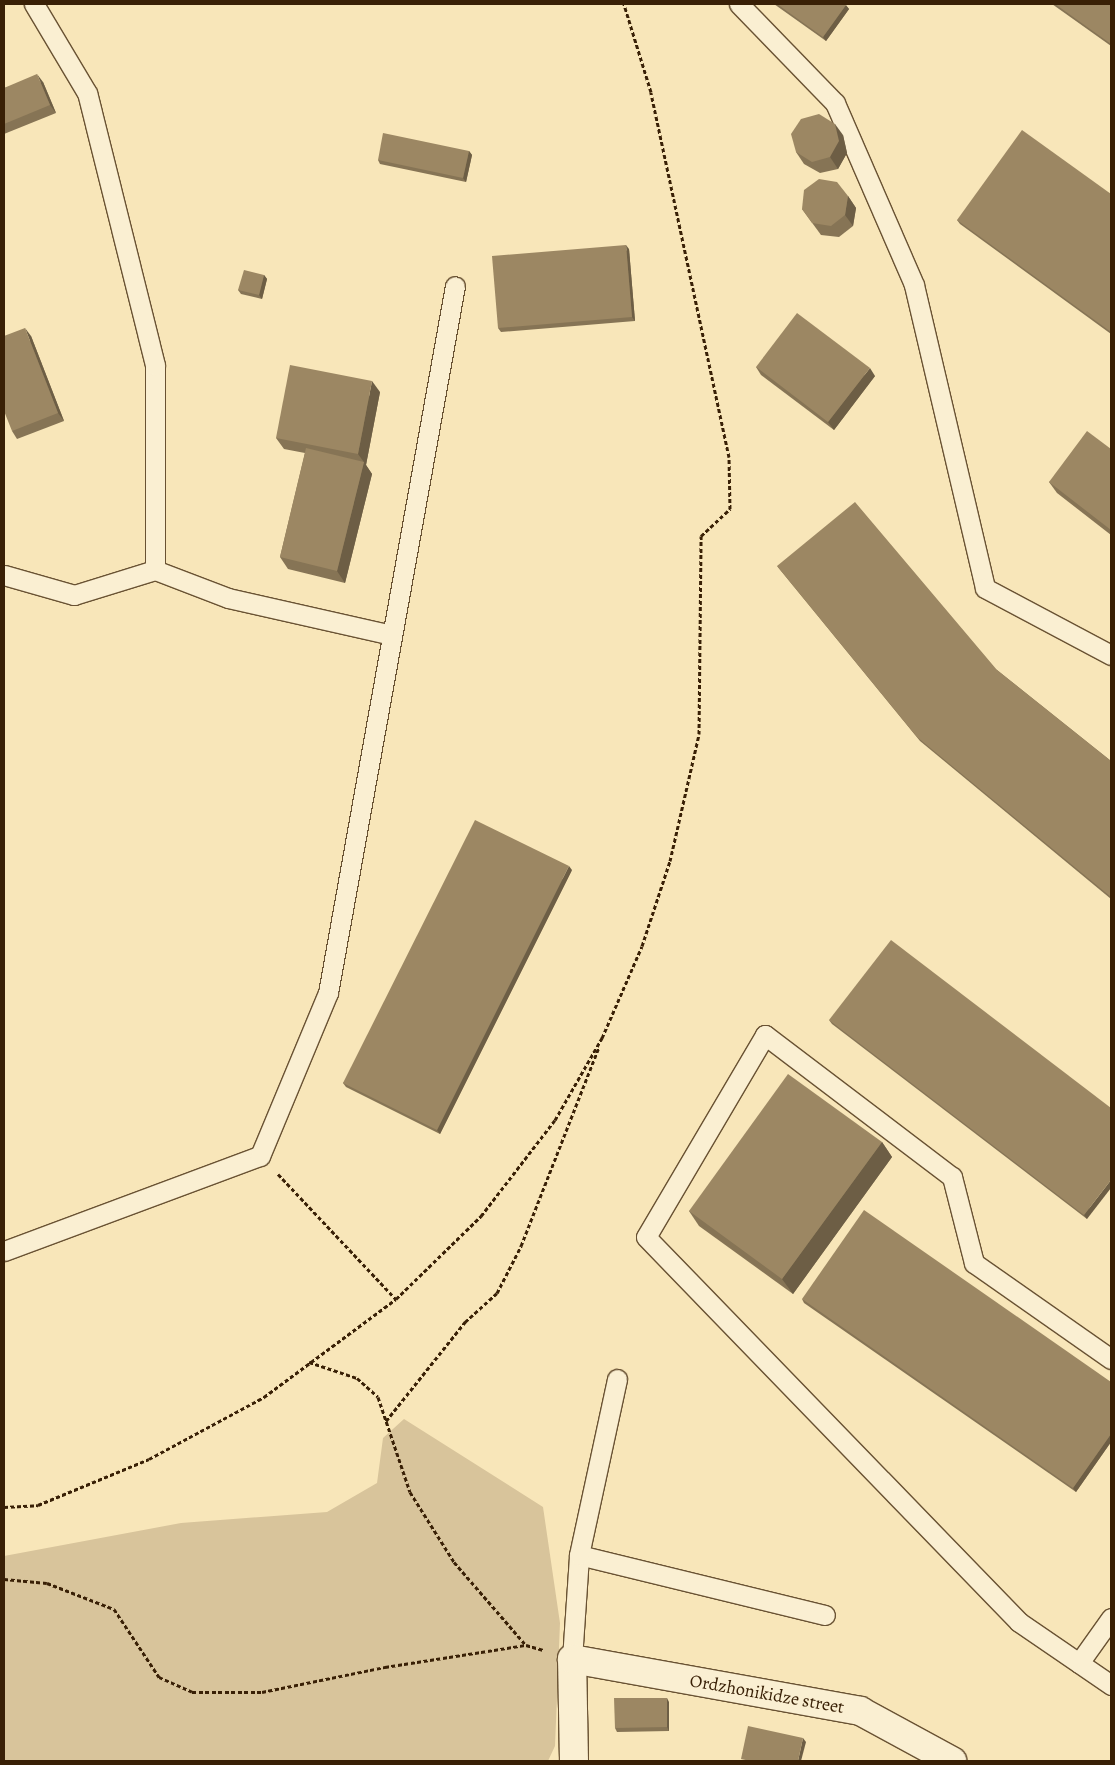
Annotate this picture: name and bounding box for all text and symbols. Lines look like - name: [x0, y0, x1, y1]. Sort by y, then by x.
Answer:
- street label: Ordzhonikidze street: [688, 1670, 846, 1718]

